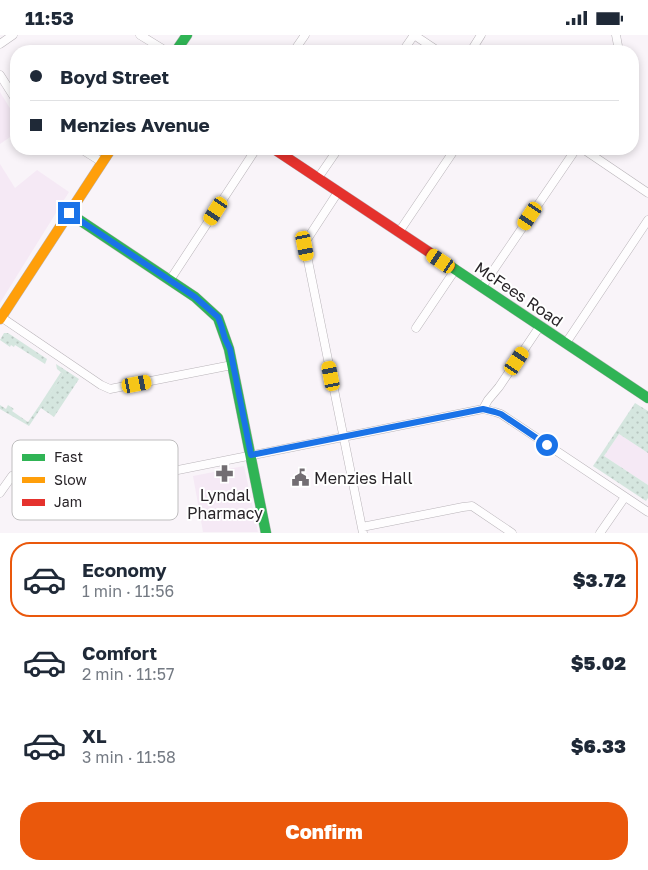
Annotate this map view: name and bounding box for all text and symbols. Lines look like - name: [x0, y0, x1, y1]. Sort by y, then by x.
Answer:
- text: 11:53: [25, 6, 74, 29]
- text: Boyd Street: [60, 65, 169, 88]
- text: Menzies Avenue: [60, 113, 210, 136]
- car: [201, 194, 230, 228]
- car: [515, 199, 544, 233]
- route end: [58, 202, 80, 224]
- car: [294, 230, 315, 262]
- car: [424, 246, 457, 276]
- street label: McFees Road: [471, 257, 567, 331]
- car: [502, 344, 531, 378]
- car: [320, 360, 341, 392]
- car: [120, 374, 153, 394]
- route start: [536, 434, 558, 456]
- legend: [12, 440, 178, 520]
- text: Fast: [54, 448, 83, 465]
- pharmacy icon: Lyndal Pharmacy: [215, 464, 235, 484]
- public building icon: Menzies Hall: [290, 468, 310, 488]
- place label: Menzies Hall: [314, 468, 413, 488]
- text: Slow: [54, 471, 87, 488]
- place label: Lyndal Pharmacy: [187, 485, 263, 523]
- text: Jam: [54, 493, 82, 510]
- icon: car: [22, 557, 67, 602]
- text: Economy: [82, 558, 167, 581]
- text: $3.72: [573, 568, 626, 591]
- text: 1 min · 11:56: [82, 581, 174, 601]
- icon: car: [22, 640, 67, 685]
- text: Comfort: [82, 641, 157, 664]
- text: $5.02: [571, 651, 626, 674]
- text: 2 min · 11:57: [82, 664, 174, 684]
- icon: car: [22, 723, 67, 768]
- text: XL: [82, 724, 107, 747]
- text: $6.33: [571, 734, 626, 757]
- text: 3 min · 11:58: [82, 747, 176, 767]
- button: Confirm: [20, 802, 628, 860]

